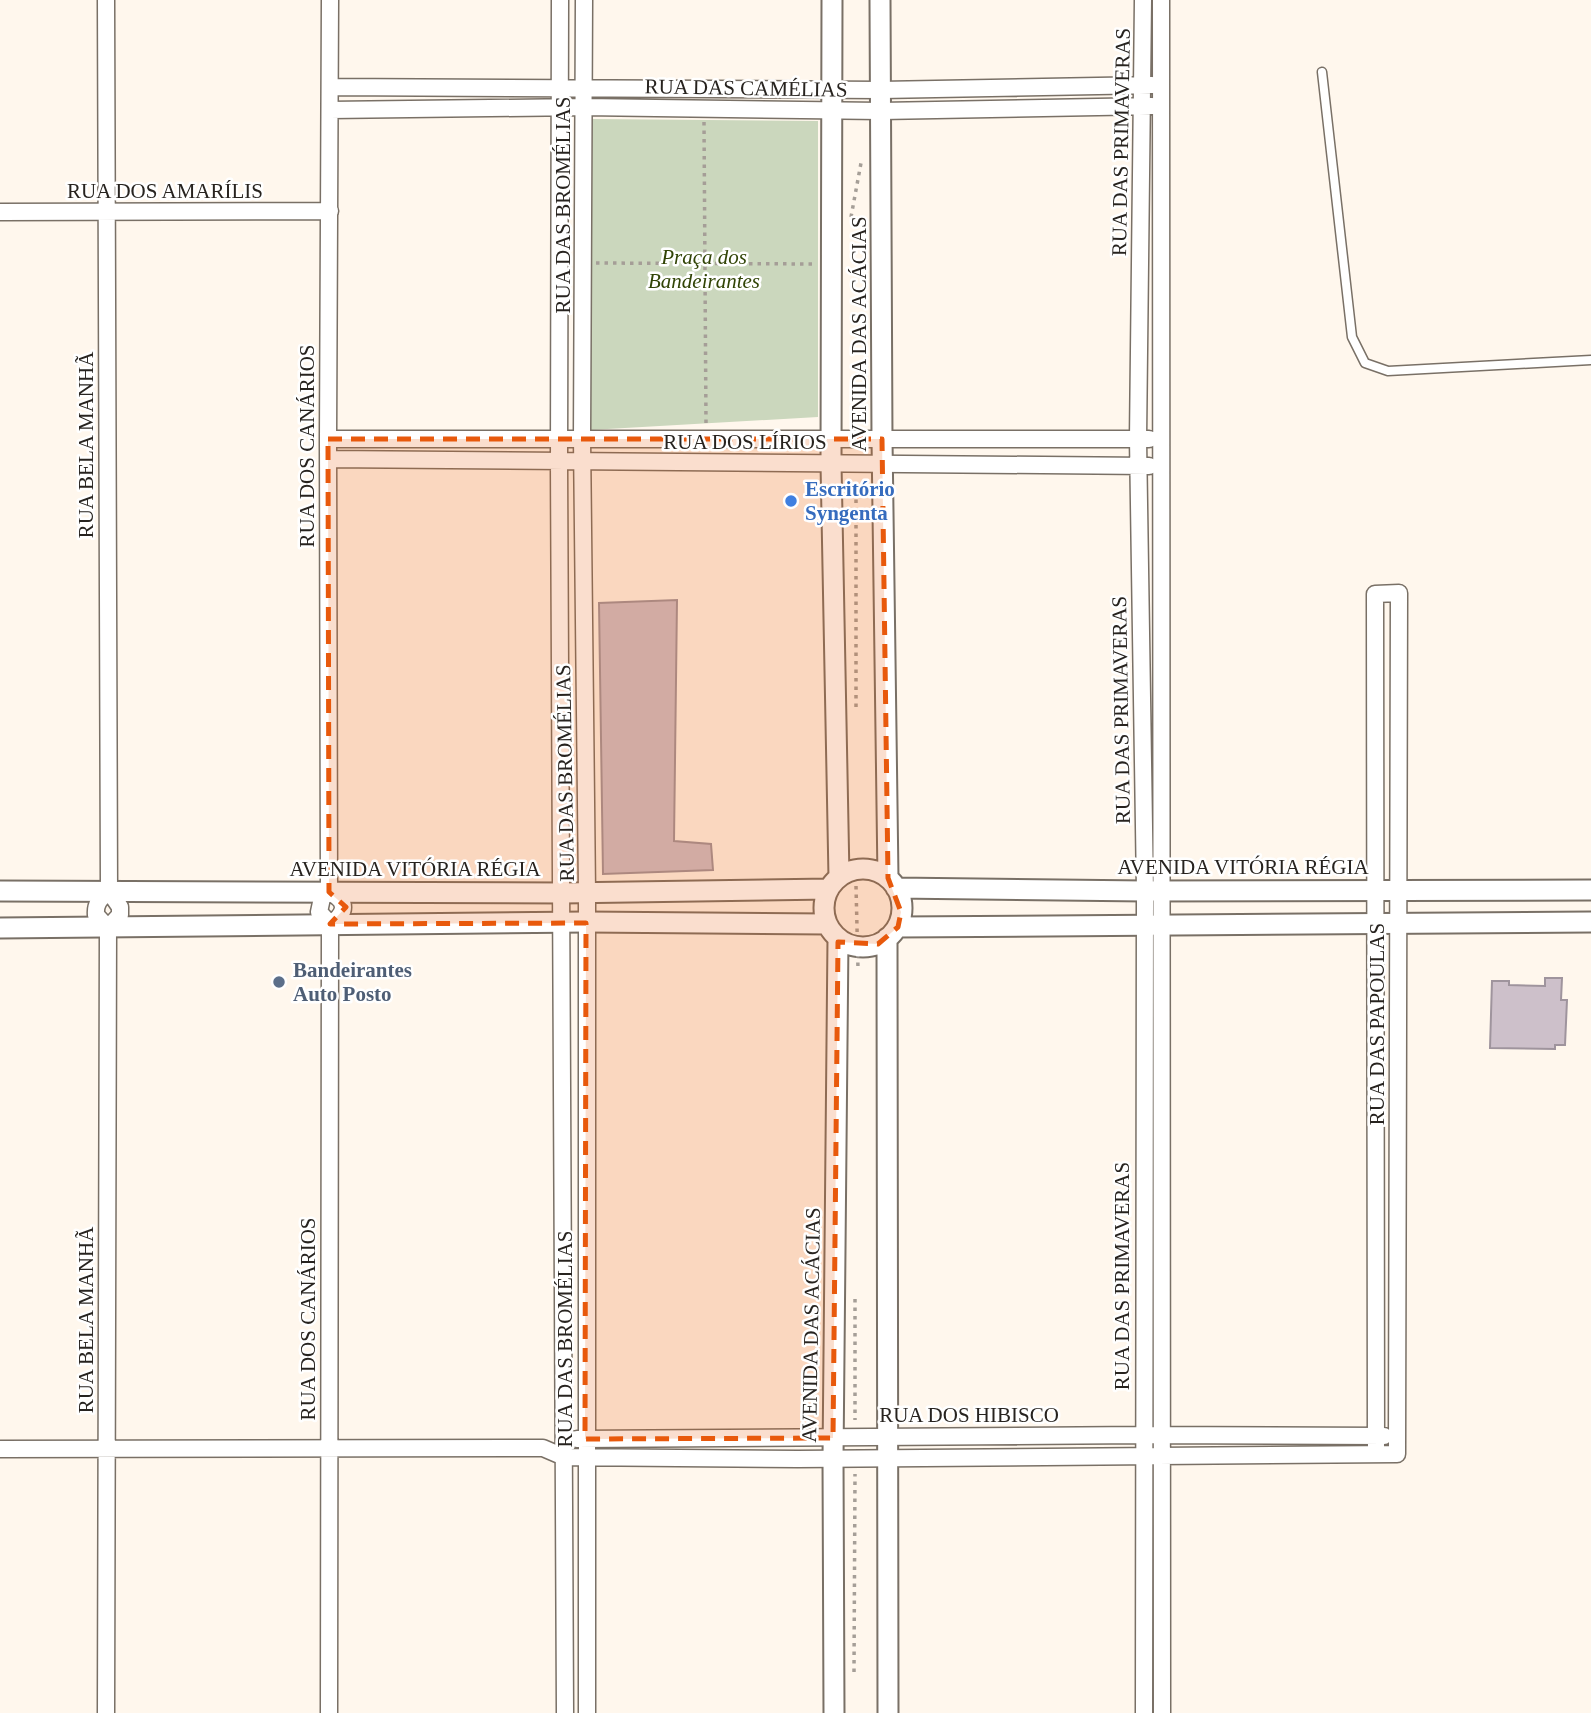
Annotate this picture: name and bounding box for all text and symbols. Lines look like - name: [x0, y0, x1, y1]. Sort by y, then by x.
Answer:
- street label: RUA DAS PRIMAVERAS: [1107, 28, 1135, 256]
- street label: RUA DAS CAMÉLIAS: [644, 74, 848, 102]
- street label: RUA DAS BROMÉLIAS: [551, 96, 575, 314]
- street label: RUA DOS AMARÍLIS: [67, 179, 263, 203]
- street label: AVENIDA DAS ACÁCIAS: [847, 216, 871, 452]
- park label: Praça dos Bandeirantes: [648, 245, 760, 293]
- street label: RUA DOS CANÁRIOS: [295, 344, 319, 548]
- street label: RUA BELA MANHÃ: [74, 351, 98, 538]
- street label: RUA DOS LÍRIOS: [663, 430, 827, 454]
- place label: Escritório Syngenta: [805, 477, 895, 525]
- marker: Escritório Syngenta: [783, 493, 799, 509]
- street label: RUA DAS PRIMAVERAS: [1107, 596, 1135, 824]
- street label: RUA DAS BROMÉLIAS: [551, 664, 579, 882]
- street label: AVENIDA VITÓRIA RÉGIA: [1117, 855, 1369, 879]
- street label: AVENIDA VITÓRIA RÉGIA: [289, 857, 541, 881]
- street label: RUA DAS PAPOULAS: [1365, 923, 1389, 1125]
- place label: Bandeirantes Auto Posto: [293, 958, 412, 1006]
- marker: Bandeirantes Auto Posto: [271, 974, 287, 990]
- street label: RUA DAS PRIMAVERAS: [1110, 1162, 1134, 1390]
- street label: AVENIDA DAS ACÁCIAS: [797, 1207, 825, 1443]
- street label: RUA DOS CANÁRIOS: [296, 1217, 320, 1421]
- street label: RUA BELA MANHÃ: [74, 1226, 98, 1413]
- street label: RUA DAS BROMÉLIAS: [553, 1230, 577, 1448]
- street label: RUA DOS HIBISCO: [879, 1403, 1059, 1427]

